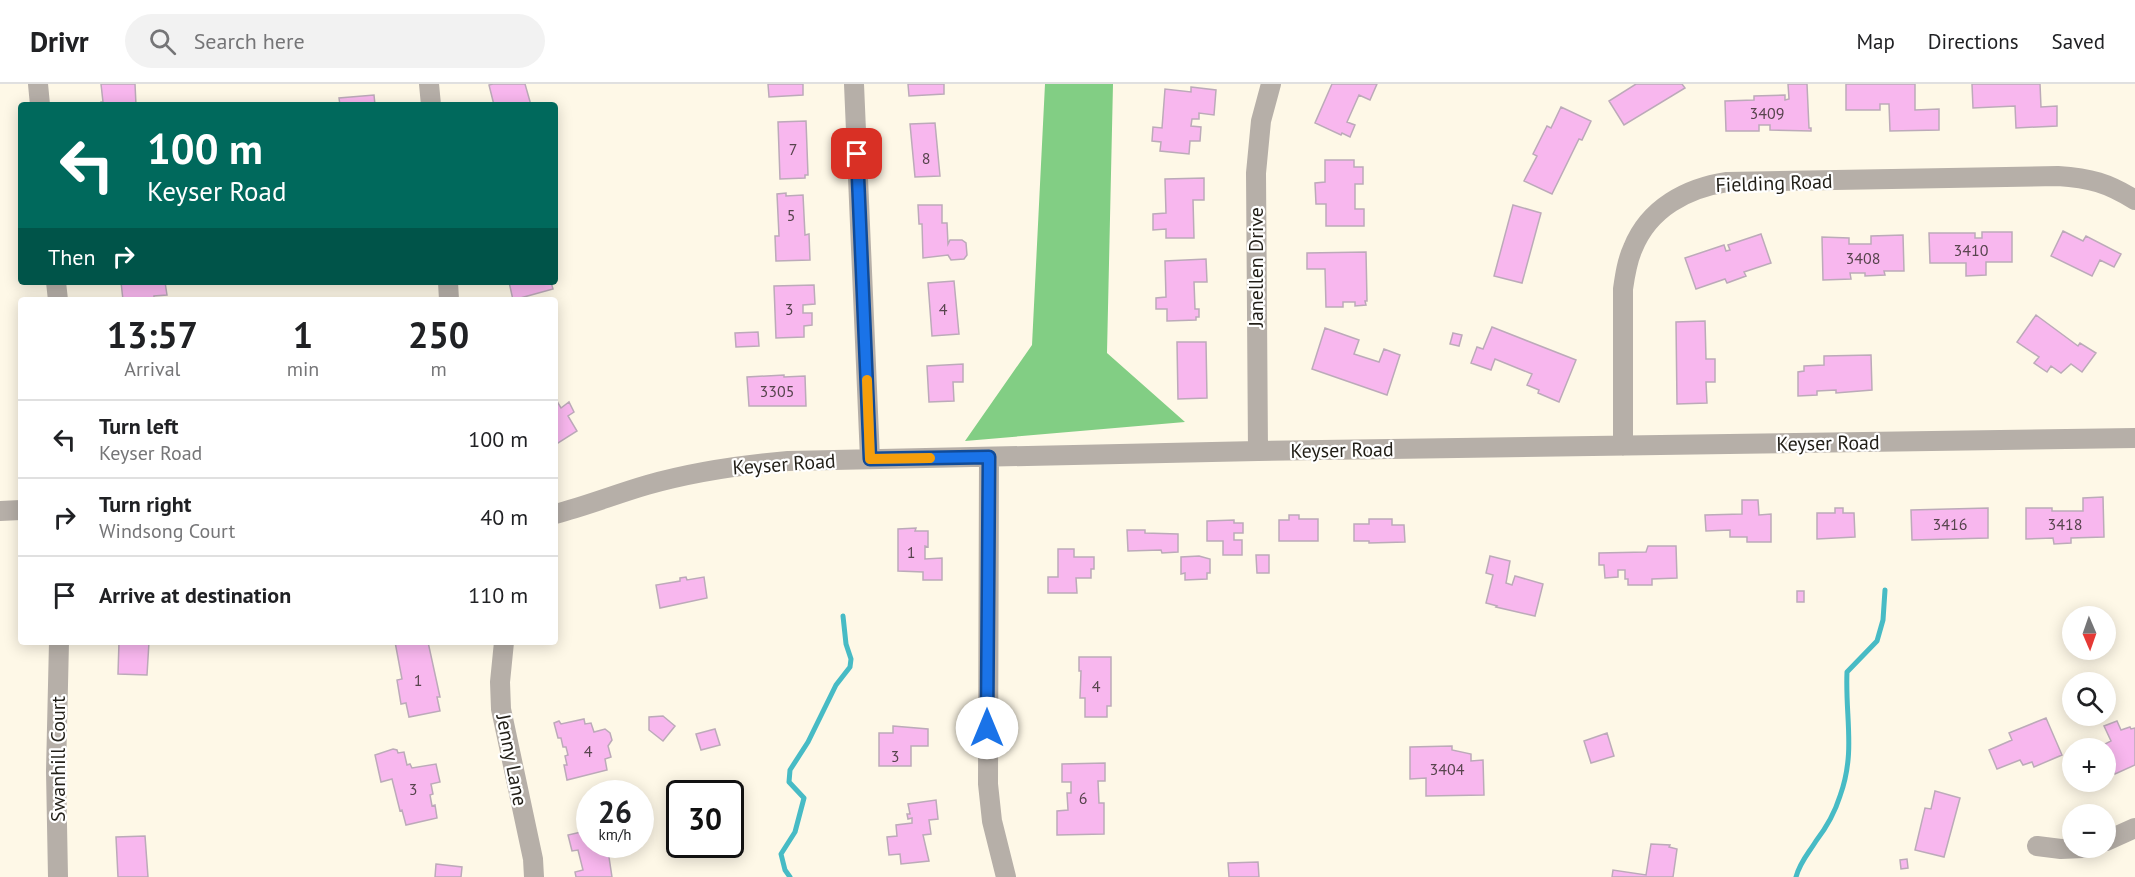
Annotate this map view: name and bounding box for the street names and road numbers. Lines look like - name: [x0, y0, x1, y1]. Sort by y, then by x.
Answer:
- street label: Fielding Road: [1715, 168, 1833, 198]
- street label: Janellen Drive: [1243, 207, 1269, 328]
- street label: Keyser Road: [1776, 429, 1880, 457]
- street label: Keyser Road: [1290, 436, 1394, 464]
- street label: Keyser Road: [732, 447, 836, 481]
- street label: Swanhill Court: [45, 696, 71, 822]
- street label: Jenny Lane: [490, 711, 534, 808]

